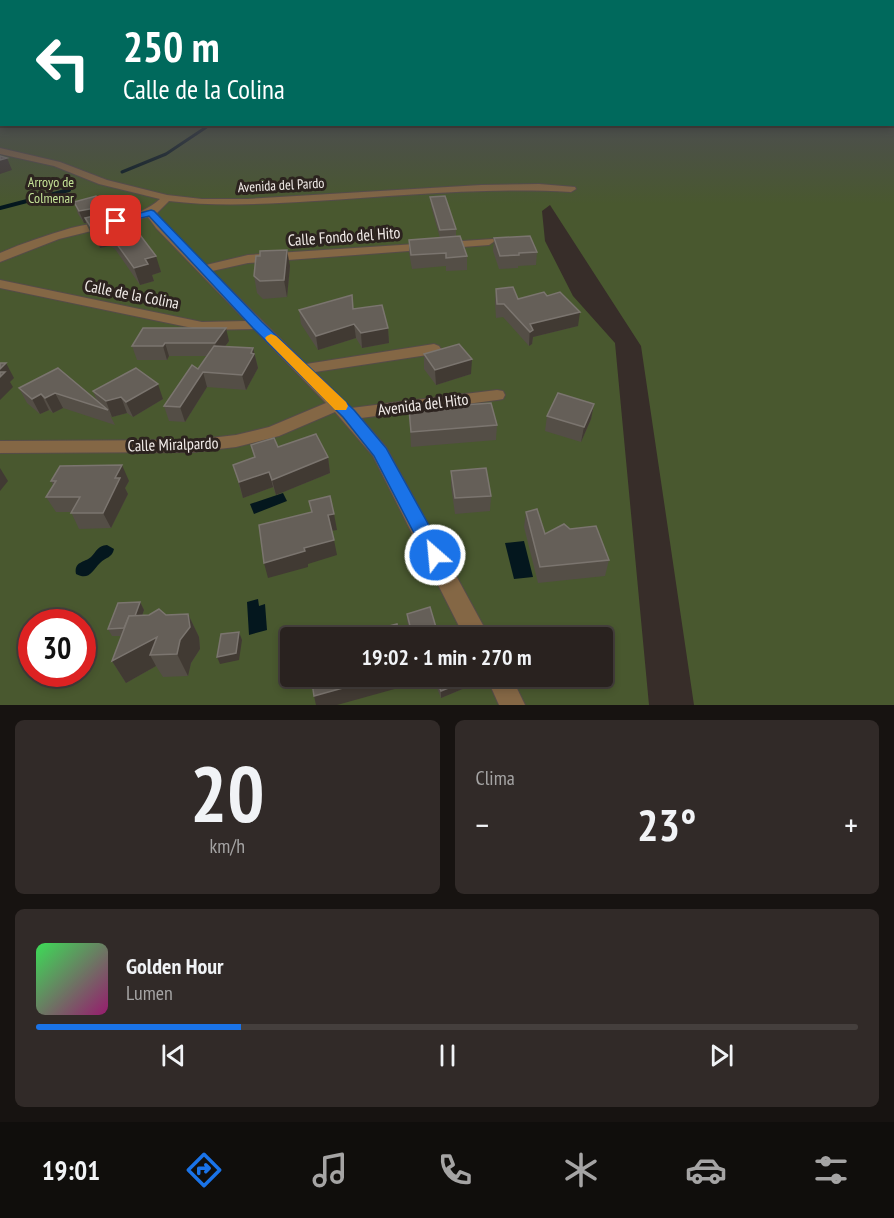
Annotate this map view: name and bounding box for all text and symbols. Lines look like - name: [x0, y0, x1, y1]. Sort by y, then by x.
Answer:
- text: 250 m: [123, 19, 220, 74]
- icon: left: [24, 24, 102, 102]
- text: Calle de la Colina: [123, 72, 285, 106]
- park label: Arroyo de Colmenar: [28, 173, 74, 207]
- street label: Avenida del Pardo: [237, 174, 325, 196]
- pin: [90, 195, 141, 246]
- icon: arrive: [99, 204, 132, 237]
- street label: Calle Fondo del Hito: [287, 222, 401, 250]
- street label: Calle de la Colina: [83, 275, 181, 313]
- street label: Avenida del Hito: [377, 389, 469, 419]
- street label: Calle Miralpardo: [127, 432, 219, 456]
- position arrow: [403, 523, 467, 587]
- speed limit sign: 30: [18, 609, 96, 687]
- text: 19:02 · 1 min · 270 m: [361, 643, 532, 671]
- text: 20: [190, 743, 265, 844]
- text: Clima: [476, 765, 515, 791]
- text: 23°: [637, 795, 696, 853]
- text: −: [476, 803, 489, 846]
- text: +: [844, 803, 858, 846]
- text: km/h: [210, 833, 245, 859]
- text: Golden Hour: [126, 952, 224, 980]
- text: Lumen: [126, 980, 173, 1006]
- icon: previous: [157, 1039, 190, 1072]
- icon: pause: [431, 1039, 464, 1072]
- icon: next: [705, 1039, 738, 1072]
- icon: directions: [183, 1149, 225, 1191]
- icon: music: [309, 1149, 351, 1191]
- icon: phone: [434, 1149, 476, 1191]
- icon: climate: [560, 1149, 602, 1191]
- icon: car: [685, 1149, 727, 1191]
- icon: filters: [810, 1149, 852, 1191]
- text: 19:01: [42, 1153, 100, 1187]

